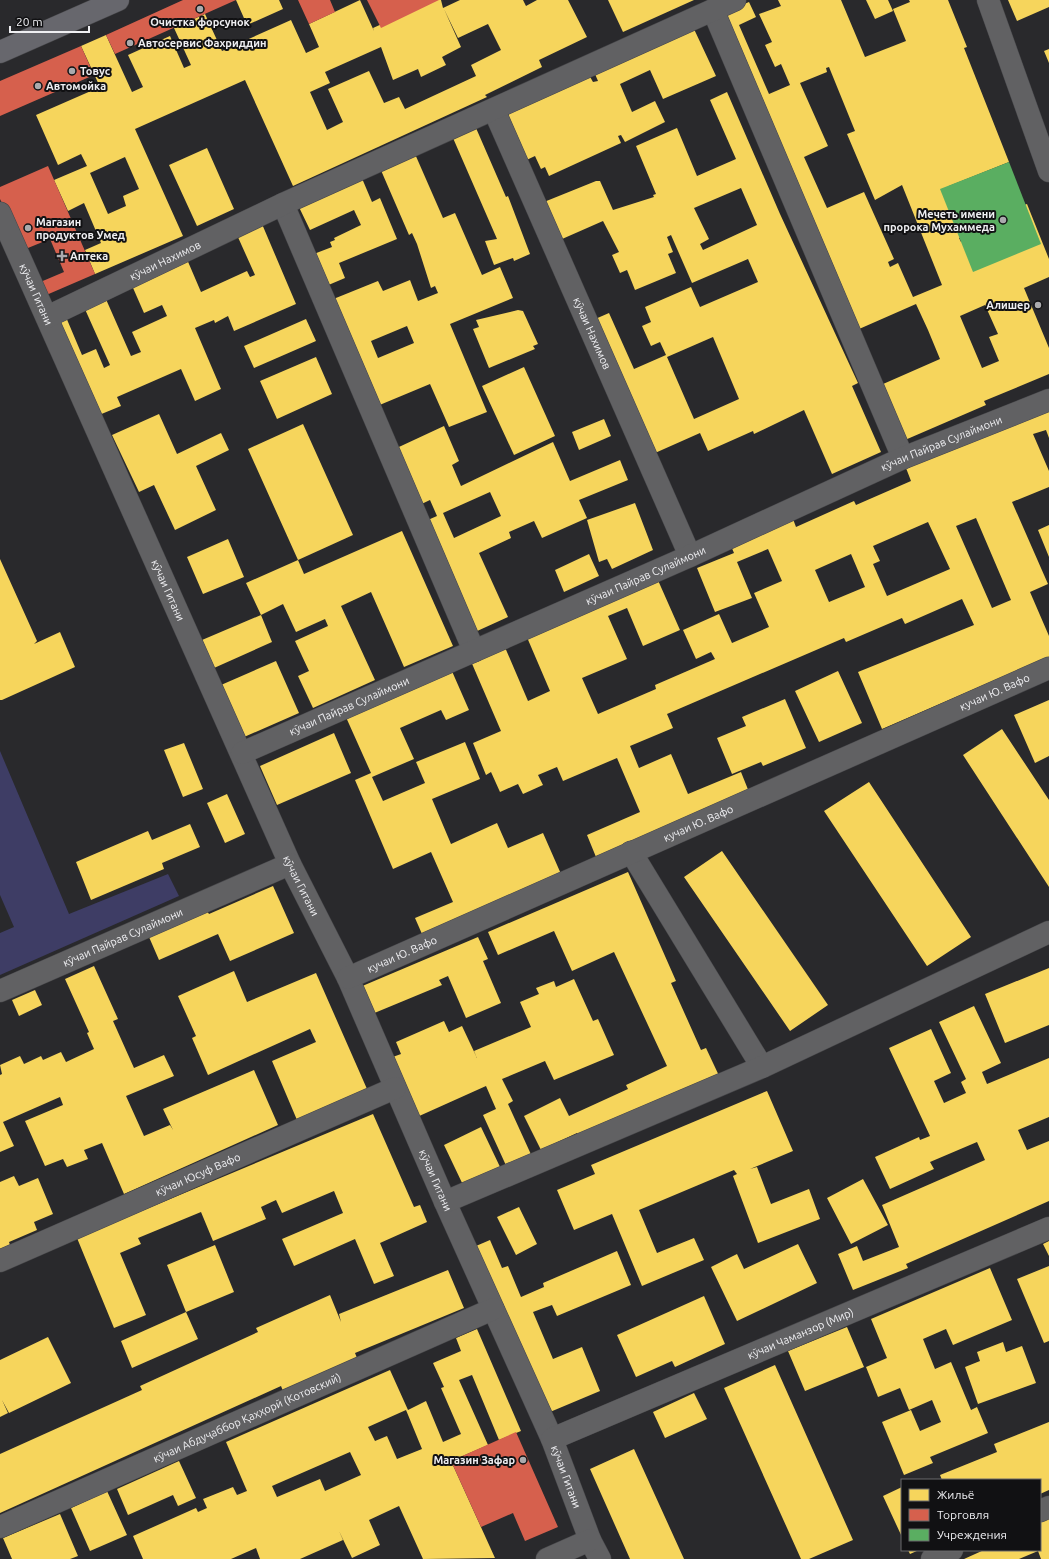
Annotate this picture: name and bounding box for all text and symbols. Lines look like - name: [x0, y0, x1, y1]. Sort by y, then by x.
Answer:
- marker: Очистка форсунок: [195, 4, 205, 14]
- scale bar: [10, 8, 89, 34]
- text: 20 m: [16, 15, 43, 28]
- place label: Очистка форсунок: [150, 16, 251, 28]
- place label: Автосервис Фахриддин: [138, 37, 267, 49]
- marker: Автосервис Фахриддин: [125, 38, 135, 48]
- place label: Товус: [80, 65, 111, 77]
- marker: Товус: [67, 66, 77, 76]
- place label: Автомойка: [46, 80, 106, 92]
- marker: Автомойка: [33, 81, 43, 91]
- place label: Мечеть имени пророка Мухаммеда: [884, 208, 995, 233]
- marker: Мечеть имени пророка Мухаммеда: [998, 215, 1008, 225]
- place label: Магазин продуктов Умед: [36, 216, 125, 241]
- marker: Магазин продуктов Умед: [23, 223, 33, 233]
- street label: кӯчаи Нахимов: [128, 238, 203, 283]
- place label: Аптека: [70, 250, 108, 262]
- marker: Аптека: [57, 251, 67, 261]
- street label: кӯчаи Гитани: [17, 262, 55, 327]
- street label: кӯчаи Нахимов: [571, 296, 613, 371]
- place label: Алишер: [986, 299, 1030, 311]
- marker: Алишер: [1033, 300, 1043, 310]
- street label: кӯчаи Пайрав Сулаймони: [879, 413, 1004, 473]
- street label: кӯчаи Пайрав Сулаймони: [584, 544, 708, 607]
- street label: кӯчаи Гитани: [149, 558, 187, 623]
- street label: кучаи Ю. Вафо: [958, 671, 1031, 713]
- street label: кӯчаи Пайрав Сулаймони: [287, 674, 411, 738]
- street label: кучаи Ю. Вафо: [661, 802, 735, 844]
- street label: кӯчаи Гитани: [281, 854, 321, 918]
- street label: кӯчаи Пайрав Сулаймони: [61, 906, 185, 969]
- street label: кучаи Ю. Вафо: [365, 933, 439, 975]
- street label: кӯчаи Гитани: [417, 1148, 454, 1213]
- street label: кӯчаи Юсуф Вафо: [153, 1150, 242, 1198]
- street label: кӯчаи Чаманзор (Мир): [746, 1306, 856, 1361]
- street label: кӯчаи Абдуҷаббор Қаҳҳорӣ (Котовский): [151, 1371, 343, 1465]
- street label: кӯчаи Гитани: [549, 1444, 583, 1510]
- place label: Магазин Зафар: [433, 1454, 515, 1466]
- marker: Магазин Зафар: [518, 1455, 528, 1465]
- legend: [901, 1479, 1041, 1551]
- text: Жильё: [937, 1488, 974, 1501]
- text: Торговля: [937, 1508, 989, 1521]
- text: Учреждения: [937, 1528, 1007, 1541]

